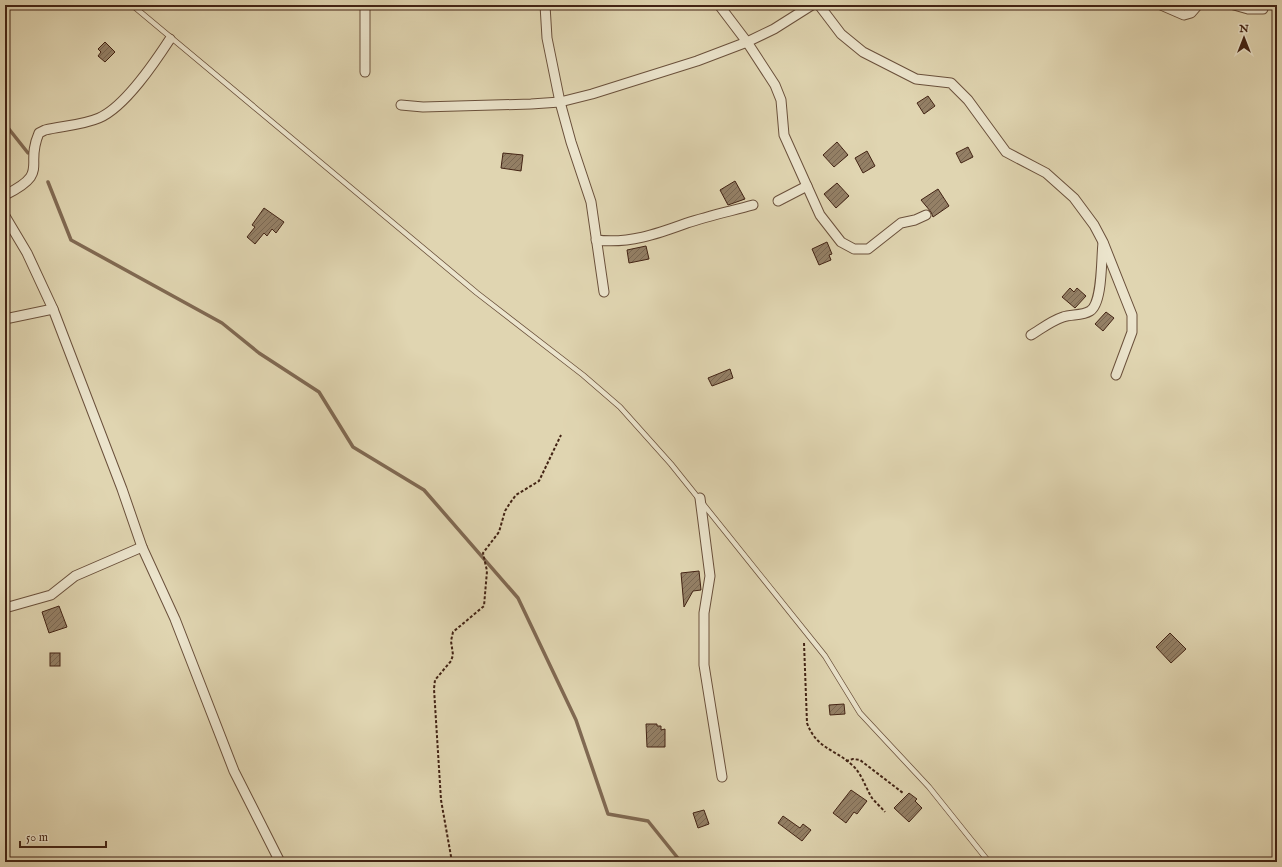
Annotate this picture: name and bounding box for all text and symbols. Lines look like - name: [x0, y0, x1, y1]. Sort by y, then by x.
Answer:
- north arrow: [1224, 18, 1264, 58]
- text: N: [1238, 22, 1249, 36]
- scale bar: [20, 823, 106, 849]
- text: 50 m: [26, 830, 48, 845]

